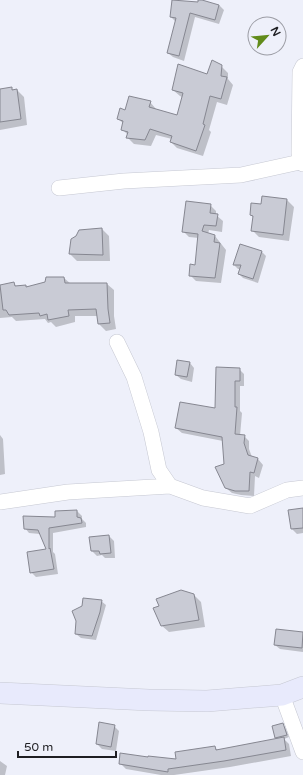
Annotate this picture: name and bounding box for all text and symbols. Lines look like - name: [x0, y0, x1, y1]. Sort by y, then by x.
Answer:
- north arrow: [247, 16, 287, 56]
- text: N: [268, 25, 283, 39]
- scale bar: [18, 733, 116, 759]
- text: 50 m: [24, 740, 53, 754]

